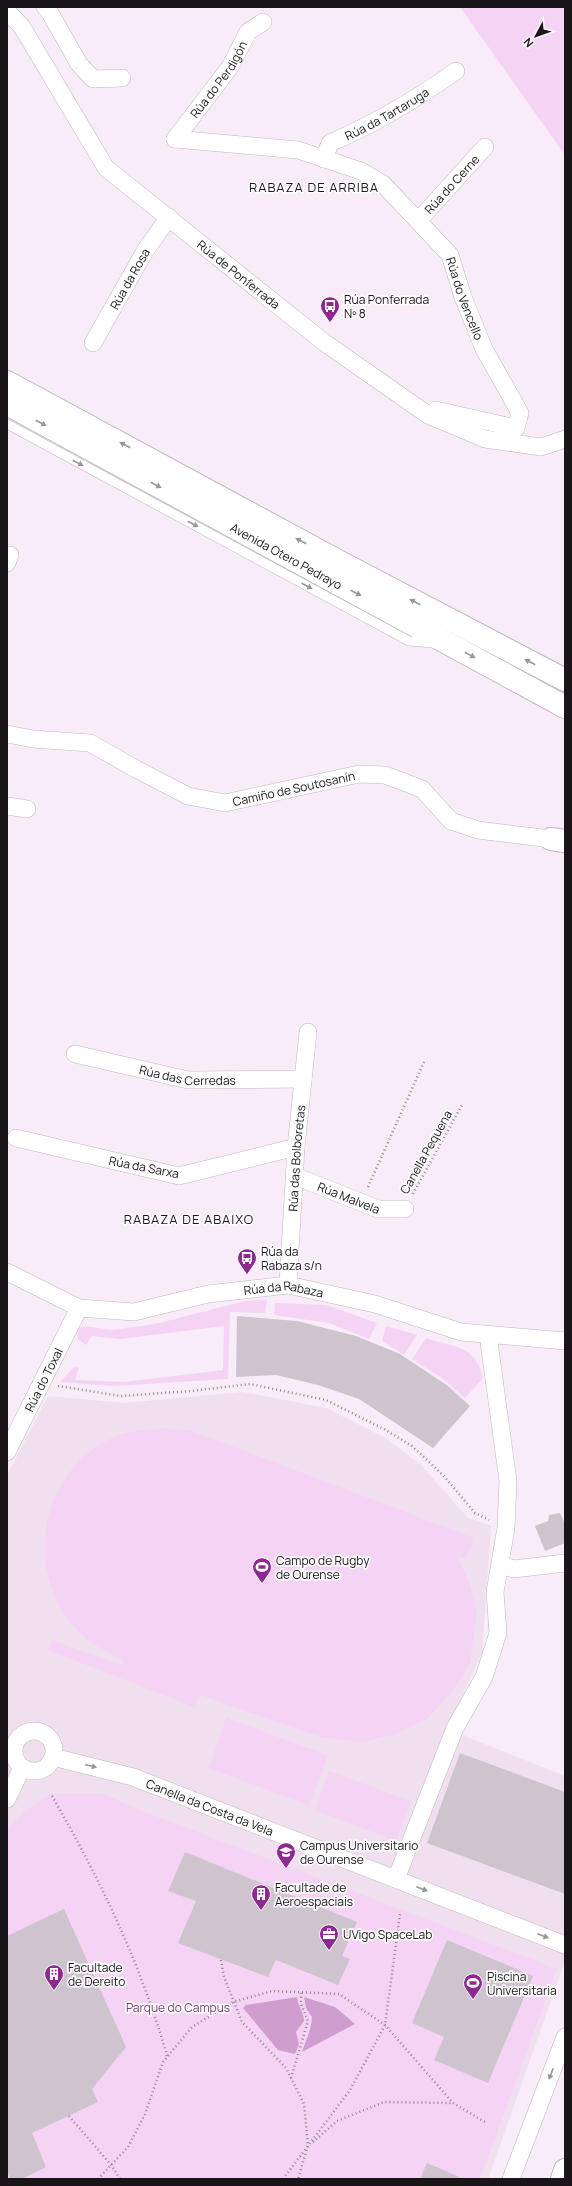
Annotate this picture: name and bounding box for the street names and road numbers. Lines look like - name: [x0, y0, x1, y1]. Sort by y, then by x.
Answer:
- street label: Rúa do Perdigón: [186, 38, 251, 121]
- street label: Rúa da Tartaruga: [342, 83, 432, 144]
- street label: Rúa do Cerne: [420, 151, 483, 217]
- street label: Rúa de Ponferrada: [194, 236, 284, 312]
- street label: Rúa da Rosa: [105, 245, 153, 312]
- street label: Rúa do Vencello: [443, 255, 488, 342]
- street label: Avenida Otero Pedrayo: [227, 518, 345, 593]
- street label: Camiño de Soutosanín: [231, 767, 357, 810]
- street label: Rúa das Cerredas: [138, 1061, 236, 1089]
- street label: Rúa das Bolboretas: [284, 1104, 309, 1212]
- street label: Canella Pequena: [396, 1107, 456, 1197]
- street label: Rúa da Sarxa: [107, 1152, 181, 1182]
- street label: Rúa Malvela: [315, 1177, 383, 1217]
- street label: Rúa da Rabaza: [243, 1276, 325, 1301]
- street label: Rúa do Toxal: [20, 1345, 66, 1414]
- street label: Canella da Costa da Vela: [144, 1774, 276, 1839]

